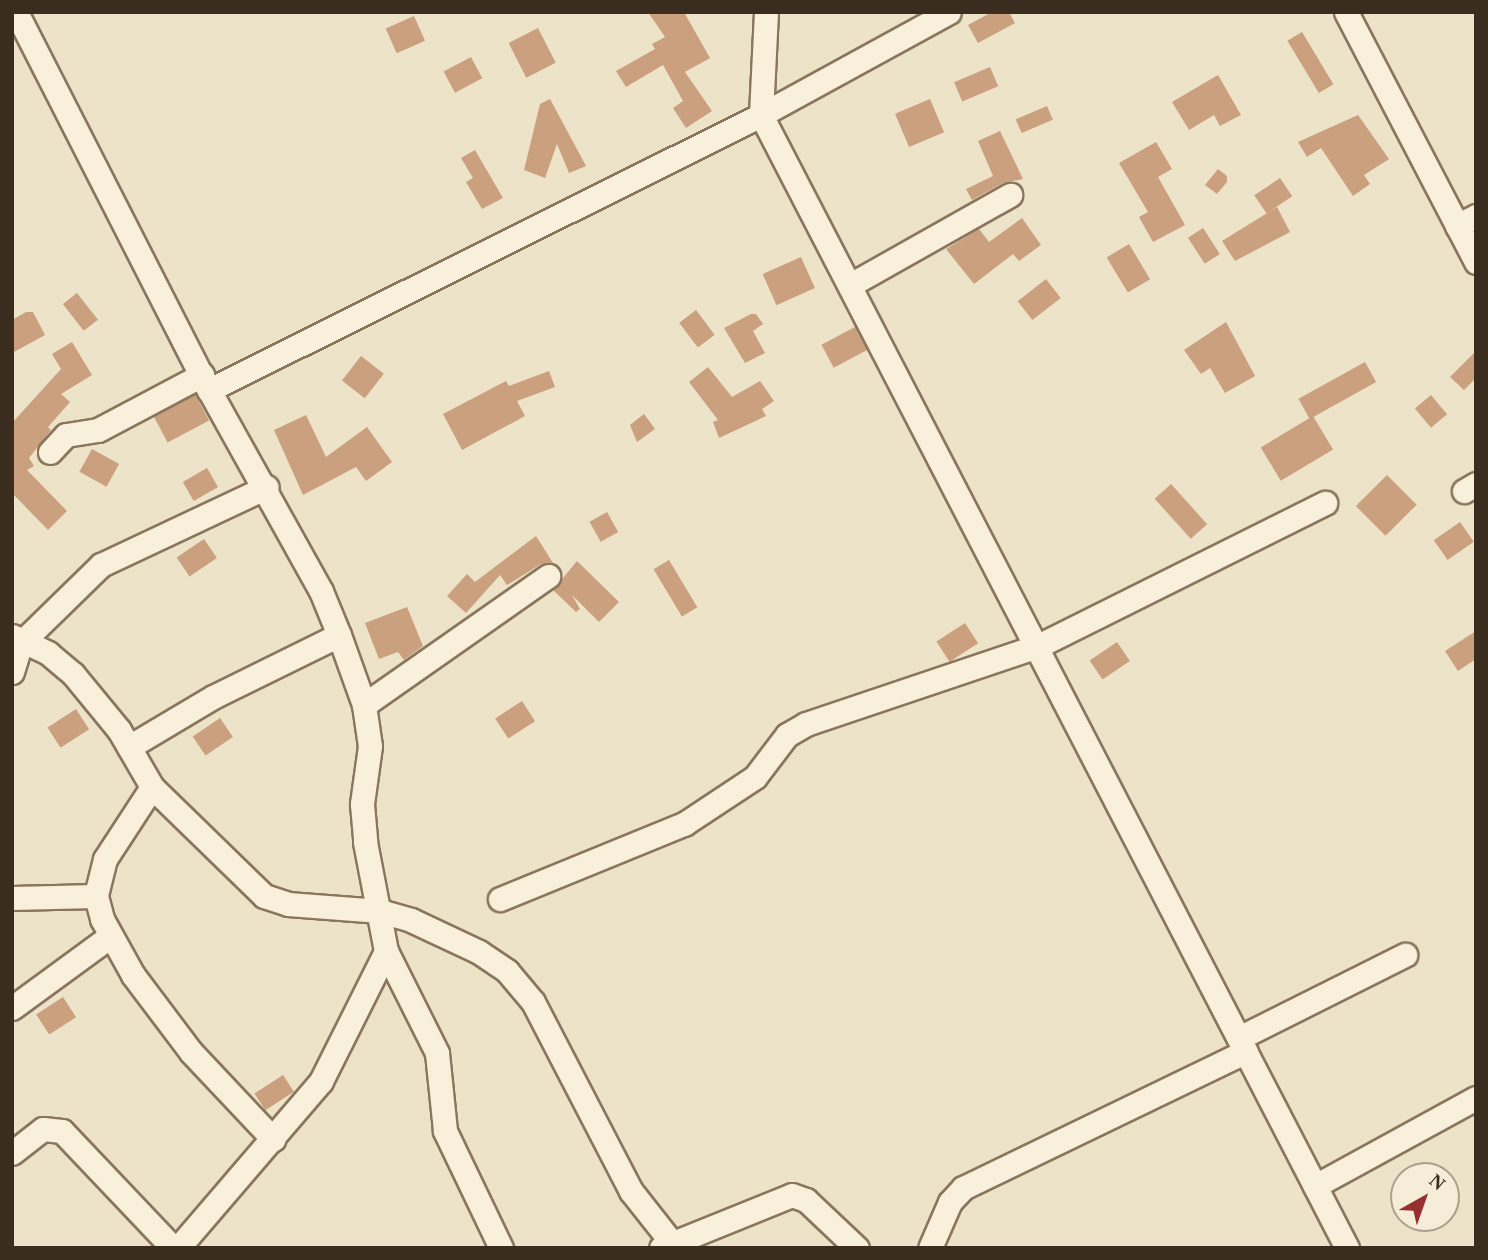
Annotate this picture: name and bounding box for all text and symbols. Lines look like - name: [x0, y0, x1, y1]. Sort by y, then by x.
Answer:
- north arrow: [1390, 1162, 1460, 1232]
- text: N: [1426, 1170, 1450, 1195]

